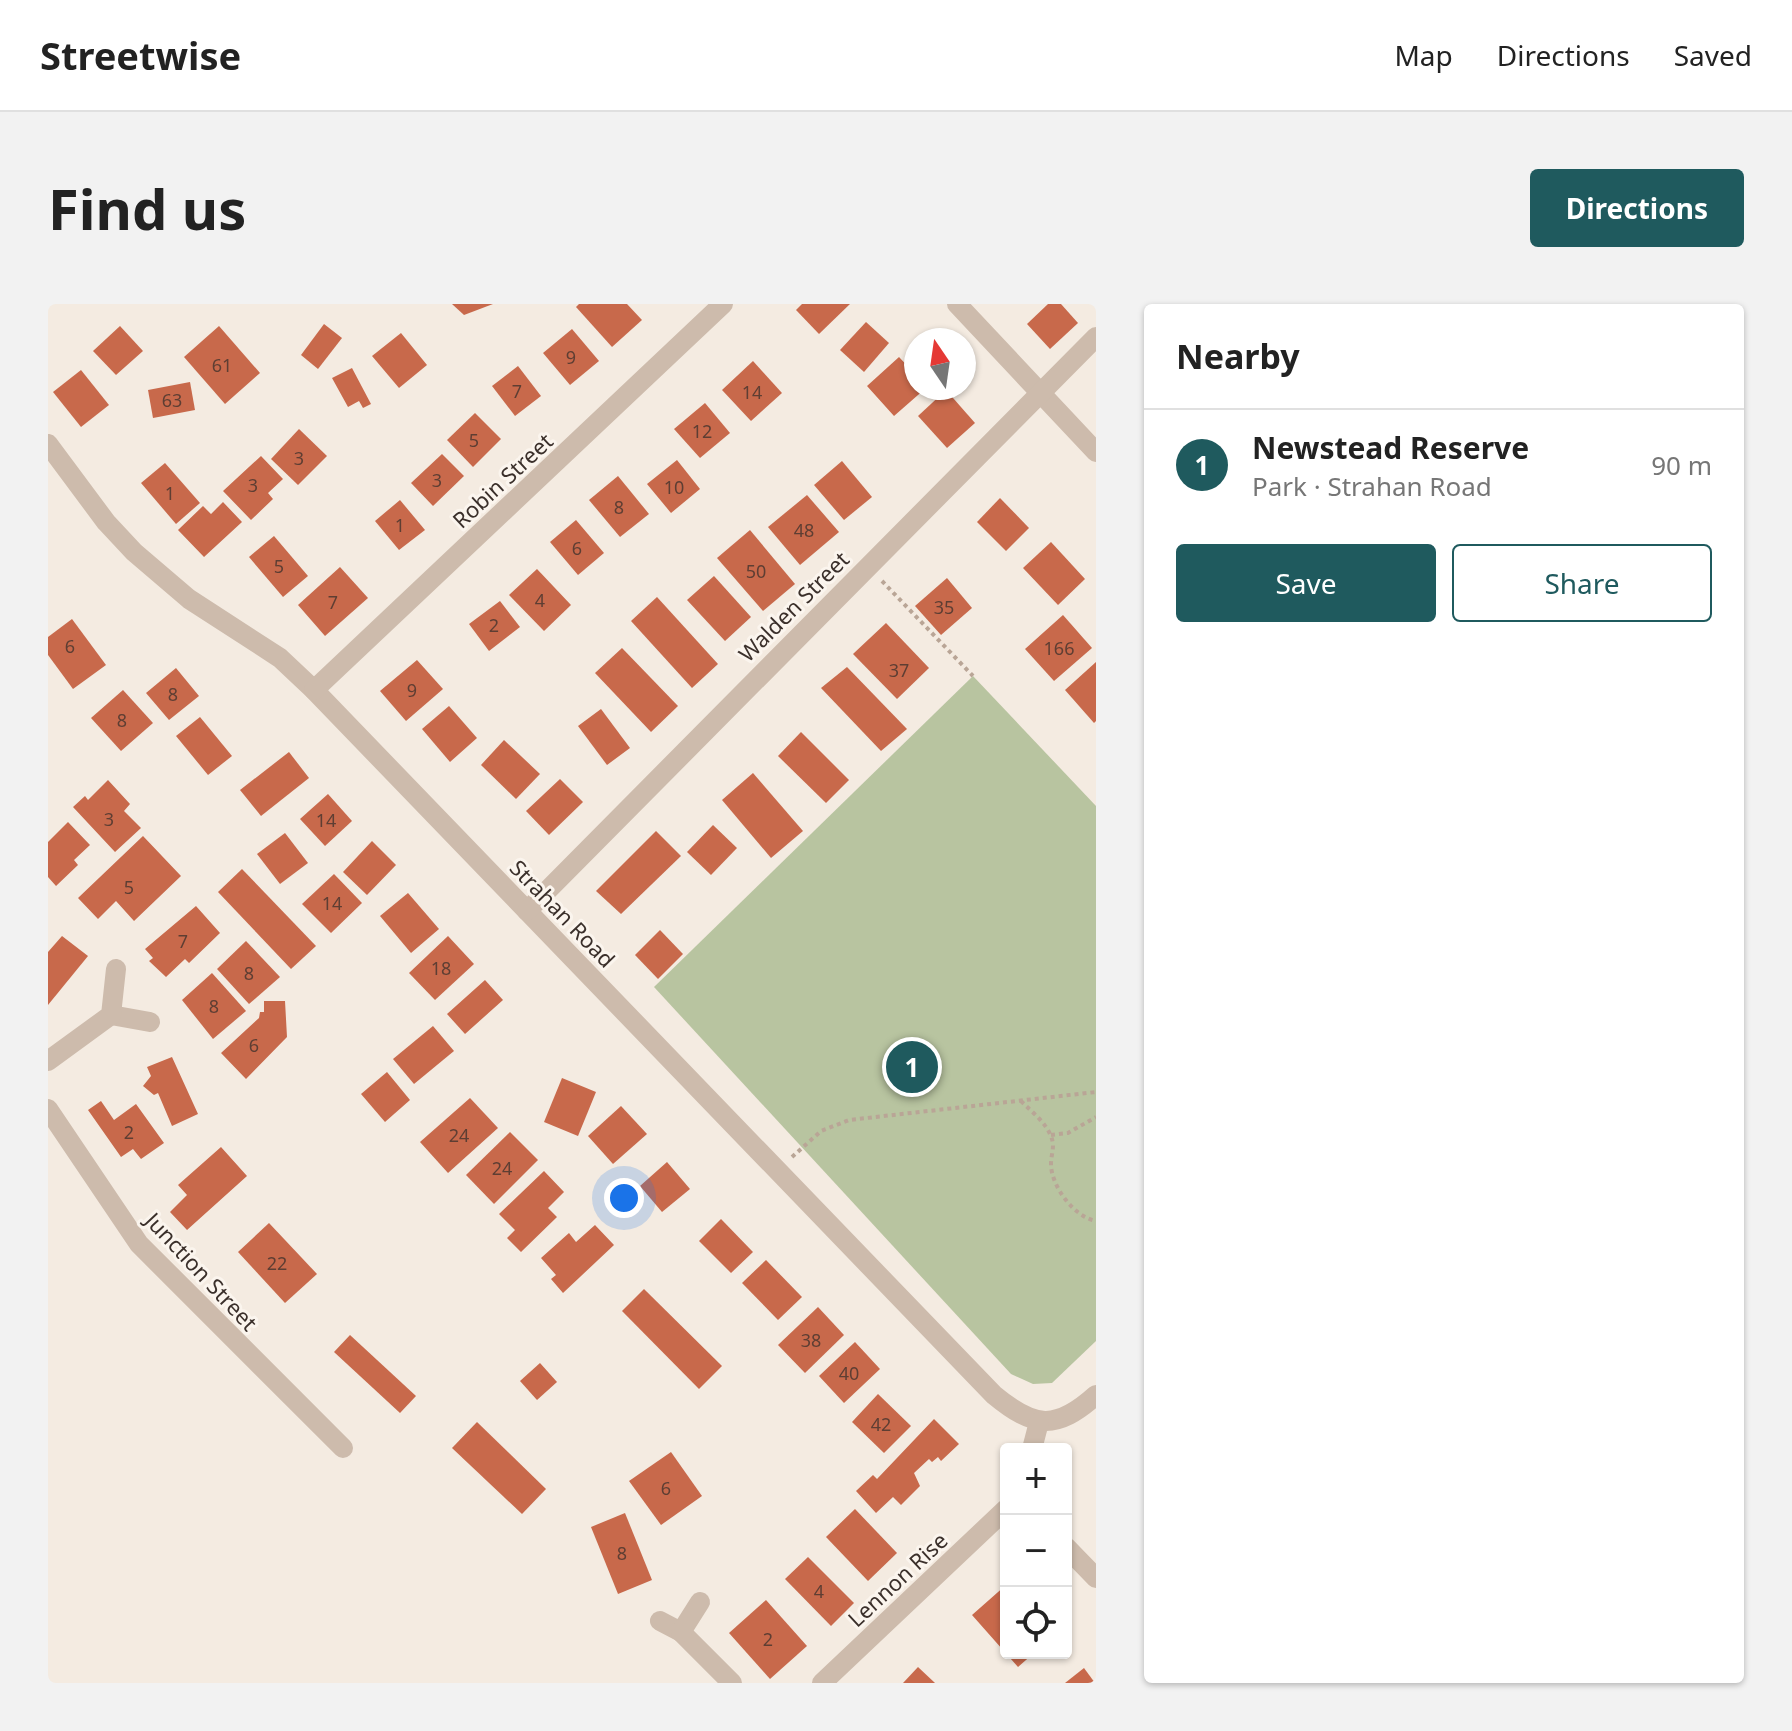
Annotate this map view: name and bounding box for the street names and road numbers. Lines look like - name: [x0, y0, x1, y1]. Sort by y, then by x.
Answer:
- street label: Robin Street: [445, 426, 559, 534]
- street label: Walden Street: [731, 544, 855, 668]
- street label: Strahan Road: [504, 853, 622, 973]
- street label: Junction Street: [138, 1204, 265, 1337]
- street label: Lennon Rise: [841, 1525, 953, 1633]

